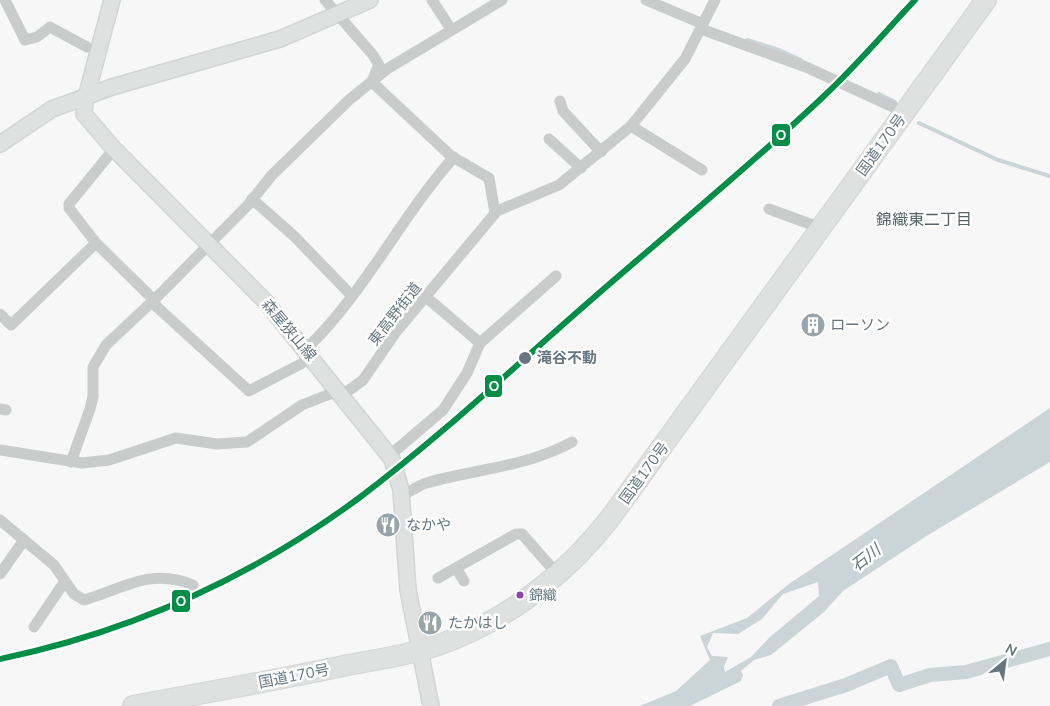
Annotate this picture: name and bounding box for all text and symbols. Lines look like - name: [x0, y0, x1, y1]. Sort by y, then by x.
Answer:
- street label: 国道170号: [852, 110, 910, 180]
- line badge: O: [771, 123, 791, 147]
- text: O: [776, 126, 787, 145]
- district label: 錦織東二丁目: [876, 209, 972, 231]
- street label: 東高野街道: [364, 278, 426, 350]
- street label: 森屋狭山線: [257, 295, 321, 365]
- building icon: ローソン: [800, 312, 826, 338]
- place label: ローソン: [830, 315, 890, 335]
- place label: 滝谷不動: [537, 348, 597, 368]
- marker: 滝谷不動: [517, 350, 533, 366]
- line badge: O: [484, 374, 503, 398]
- text: O: [489, 377, 500, 396]
- street label: 国道170号: [615, 438, 673, 508]
- restaurant icon: なかや: [375, 512, 401, 538]
- place label: なかや: [406, 515, 451, 535]
- water label: 石川: [847, 538, 887, 577]
- place label: 錦織: [529, 586, 557, 605]
- line badge: O: [171, 589, 191, 613]
- marker: 錦織: [515, 590, 525, 600]
- text: O: [176, 592, 187, 611]
- restaurant icon: たかはし: [417, 610, 443, 636]
- place label: たかはし: [448, 613, 507, 633]
- north arrow: [980, 636, 1030, 686]
- text: N: [1002, 639, 1020, 661]
- street label: 国道170号: [257, 659, 331, 693]

